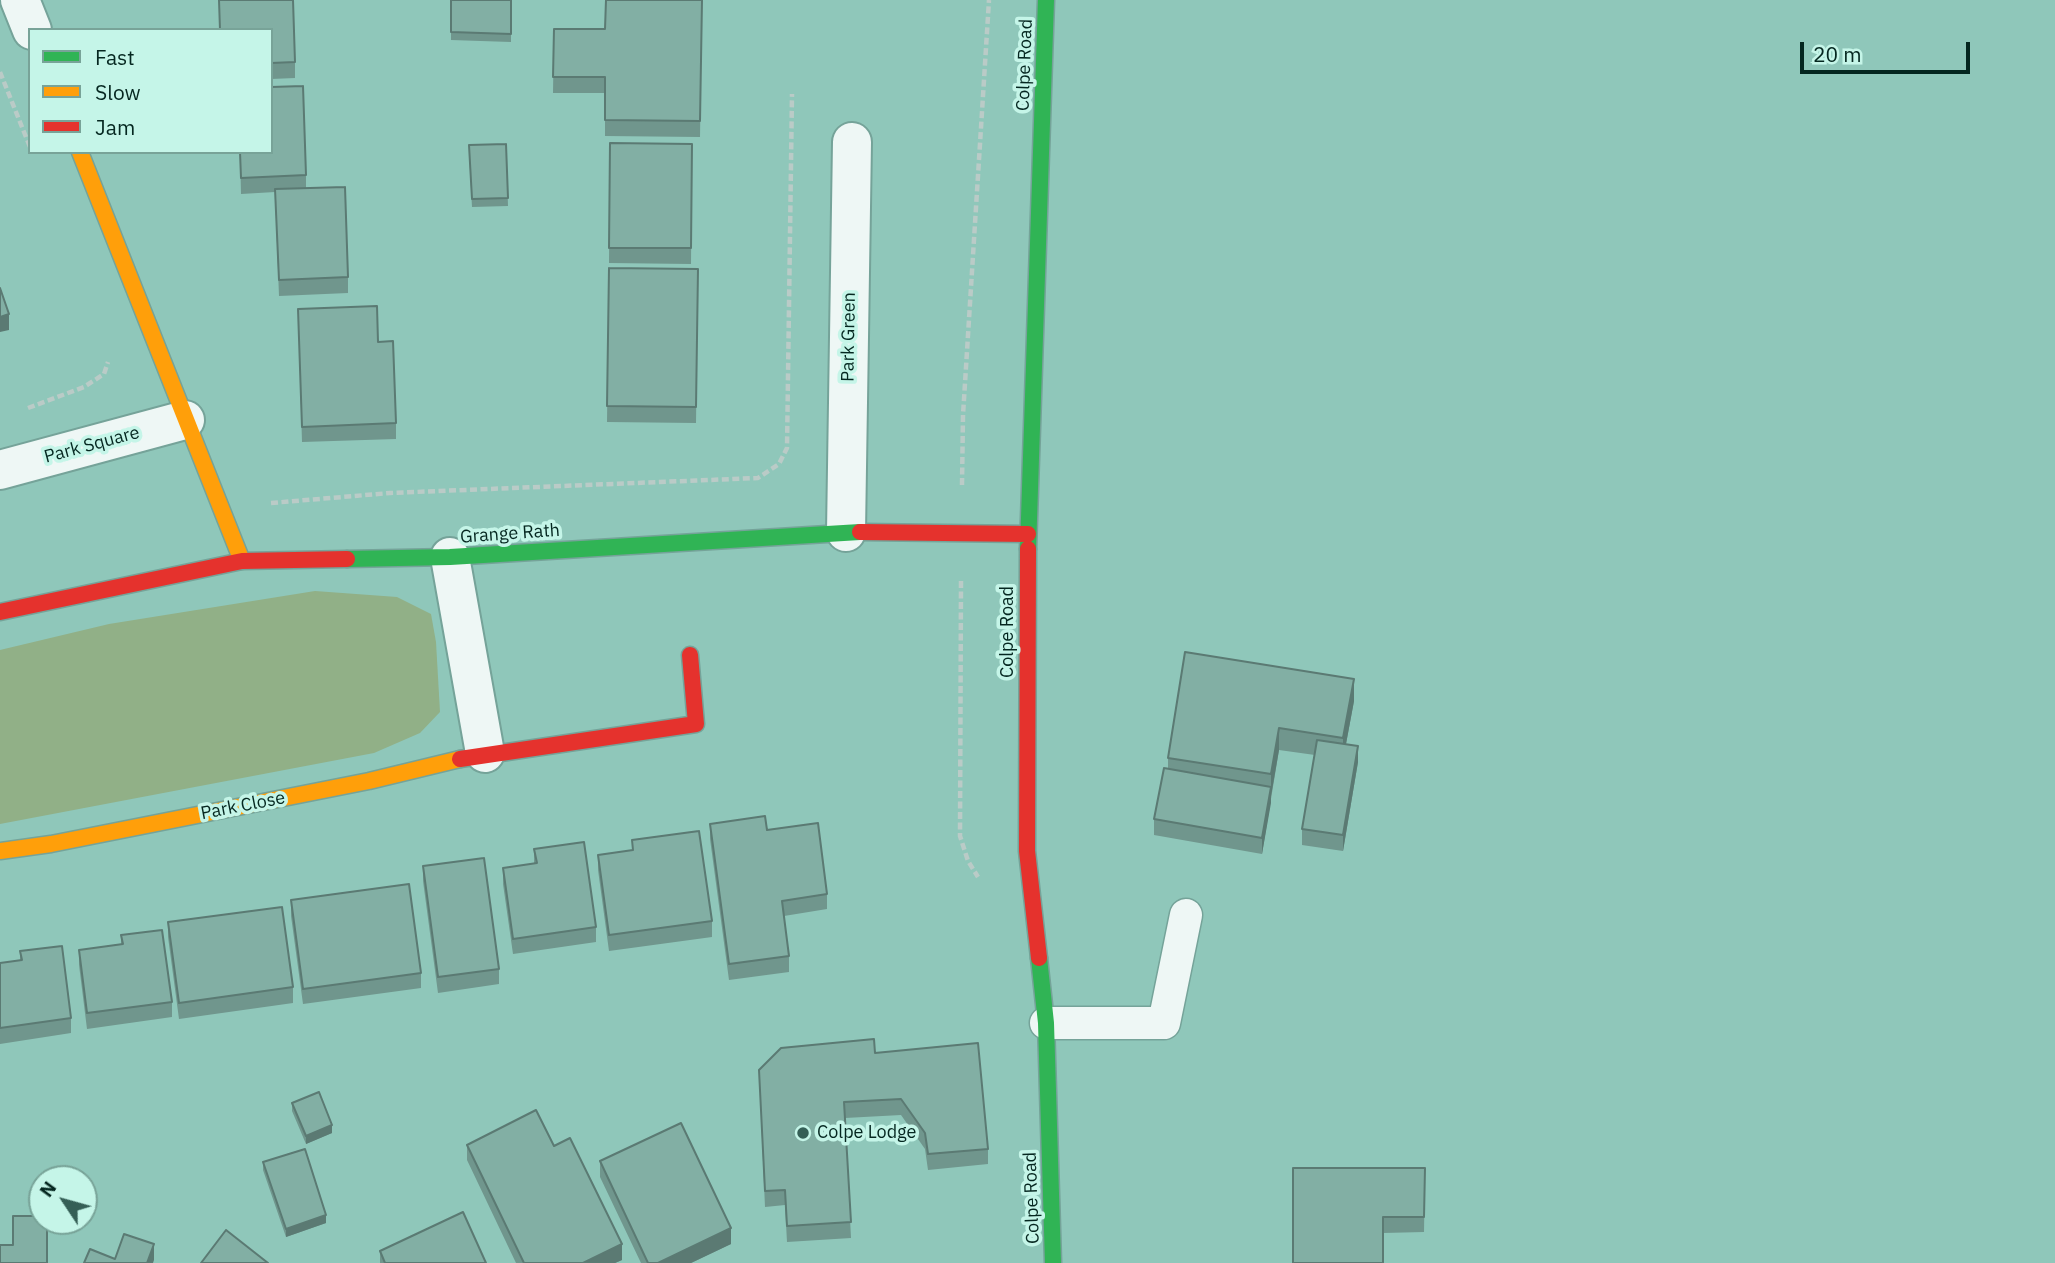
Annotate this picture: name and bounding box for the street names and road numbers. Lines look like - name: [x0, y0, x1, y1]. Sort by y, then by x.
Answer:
- street label: Colpe Road: [1013, 19, 1037, 111]
- street label: Park Green: [837, 292, 861, 382]
- street label: Park Square: [42, 422, 142, 468]
- street label: Grange Rath: [459, 520, 561, 548]
- street label: Colpe Road: [997, 586, 1019, 678]
- street label: Park Close: [199, 787, 287, 825]
- street label: Colpe Road: [1020, 1152, 1044, 1244]

